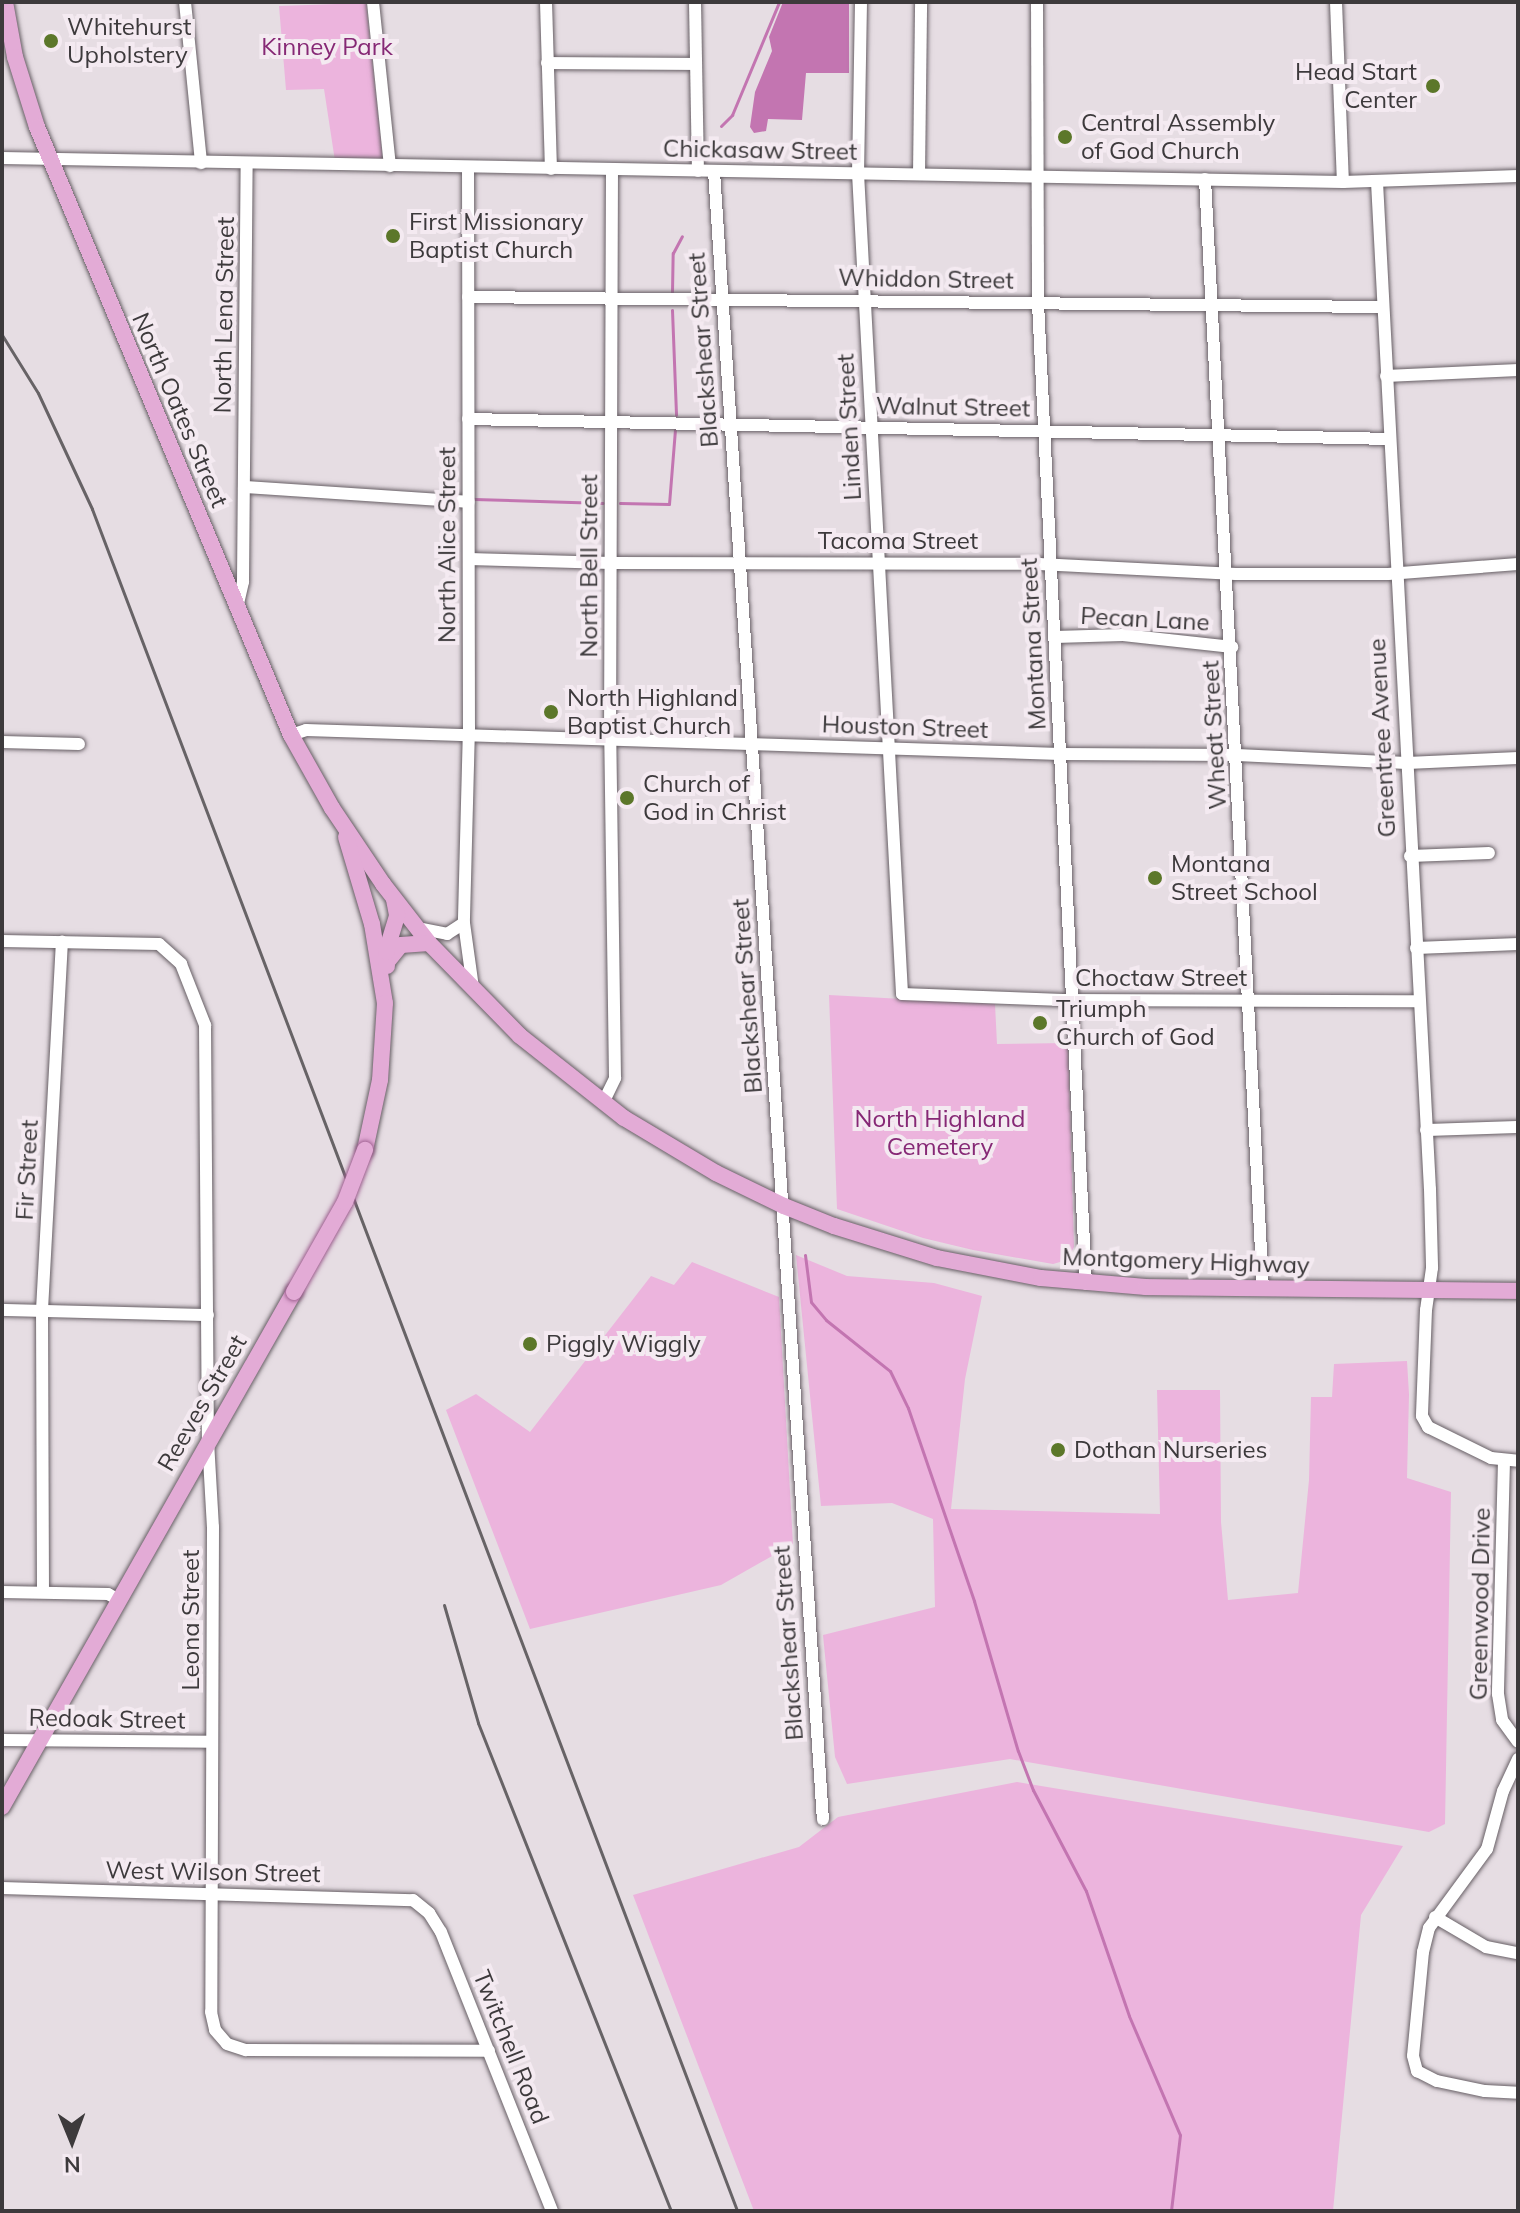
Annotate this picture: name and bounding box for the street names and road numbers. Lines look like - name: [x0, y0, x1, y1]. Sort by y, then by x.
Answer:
- street label: Chickasaw Street: [663, 134, 857, 166]
- street label: North Lena Street: [208, 216, 240, 414]
- street label: Blackshear Street: [682, 252, 724, 448]
- street label: Whiddon Street: [838, 263, 1014, 295]
- street label: North Oates Street: [126, 308, 234, 512]
- street label: Linden Street: [831, 353, 867, 501]
- street label: Walnut Street: [876, 391, 1030, 423]
- street label: North Alice Street: [433, 447, 461, 643]
- street label: North Bell Street: [575, 474, 603, 658]
- street label: Tacoma Street: [818, 527, 978, 555]
- street label: Montana Street: [1014, 557, 1052, 731]
- street label: Pecan Lane: [1080, 601, 1210, 637]
- street label: Greentree Avenue: [1362, 638, 1402, 838]
- street label: Wheat Street: [1196, 660, 1232, 810]
- street label: Houston Street: [821, 710, 989, 744]
- street label: Blackshear Street: [726, 898, 768, 1094]
- street label: Choctaw Street: [1075, 964, 1247, 992]
- street label: Fir Street: [10, 1119, 44, 1221]
- street label: Montgomery Highway: [1062, 1242, 1310, 1280]
- street label: Reeves Street: [151, 1330, 253, 1476]
- street label: Greenwood Drive: [1464, 1507, 1496, 1701]
- street label: Blackshear Street: [767, 1545, 809, 1741]
- street label: Leona Street: [177, 1550, 205, 1690]
- street label: Redoak Street: [28, 1703, 186, 1735]
- street label: West Wilson Street: [105, 1856, 321, 1888]
- street label: Twitchell Road: [467, 1966, 555, 2128]

